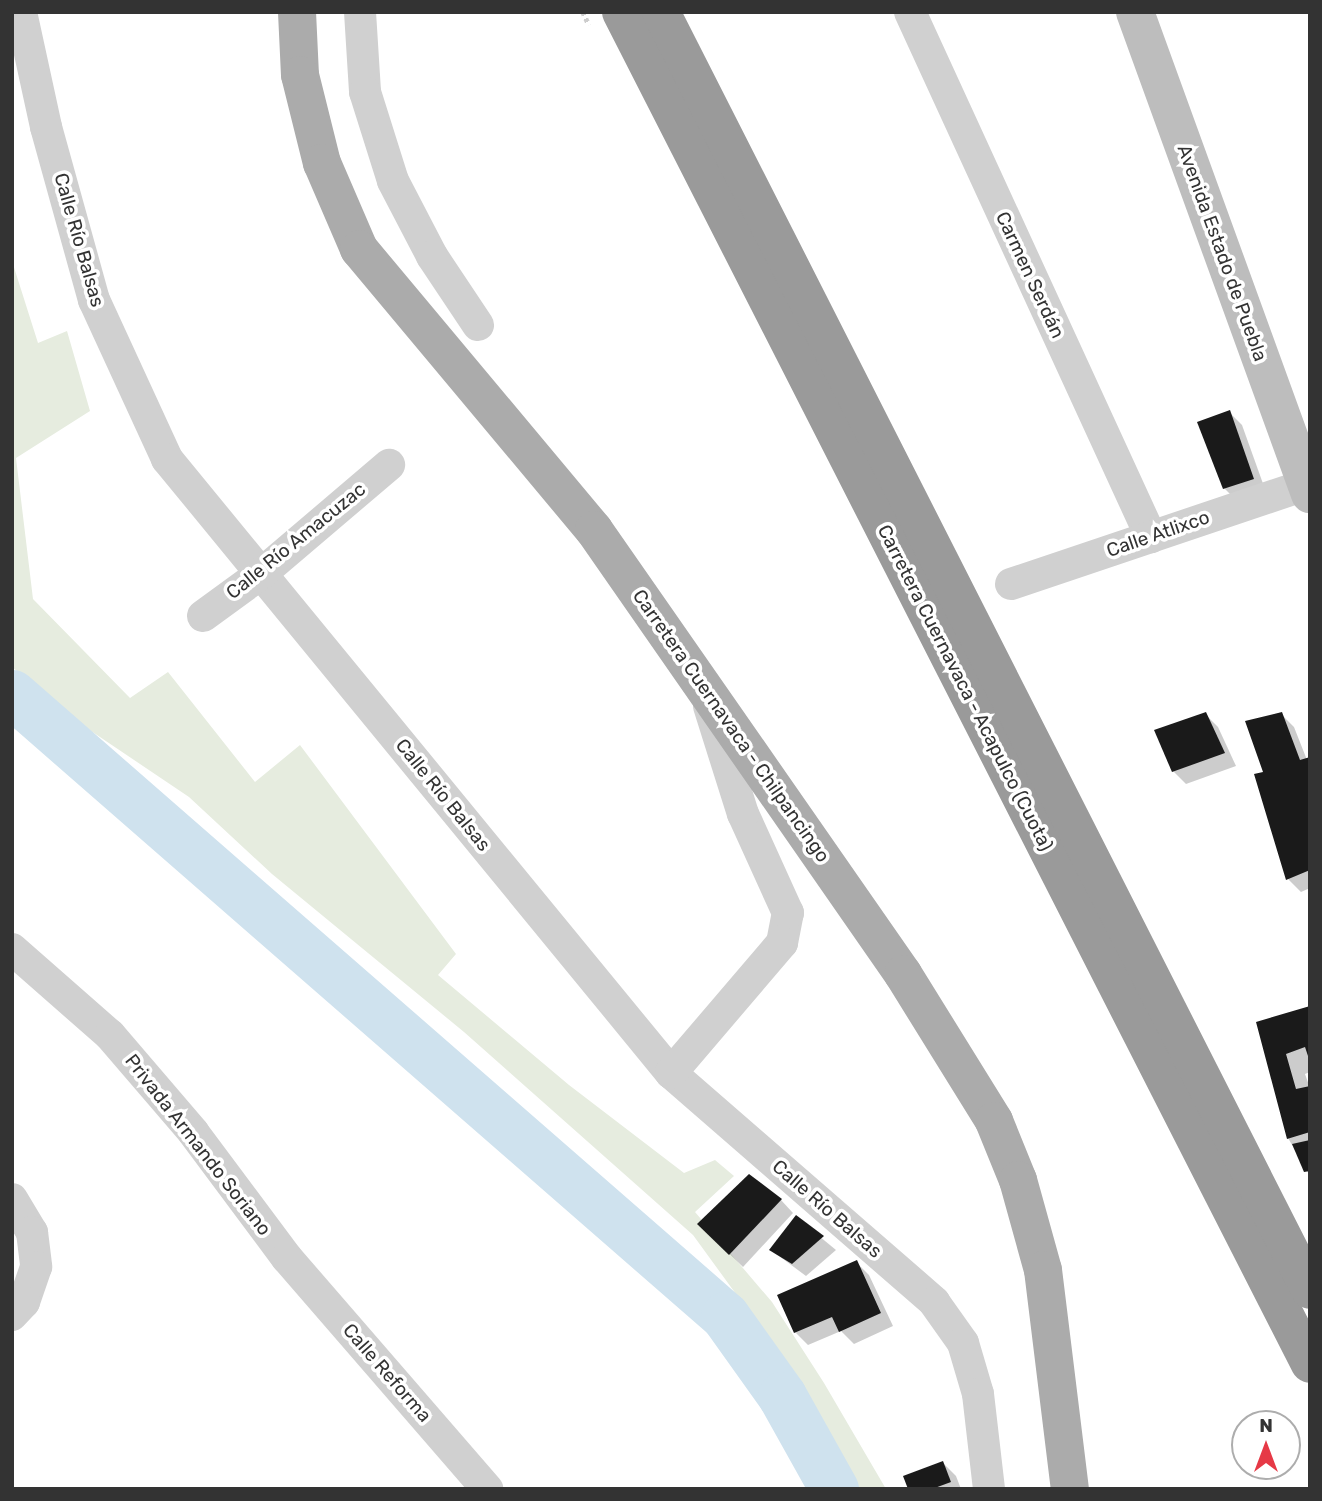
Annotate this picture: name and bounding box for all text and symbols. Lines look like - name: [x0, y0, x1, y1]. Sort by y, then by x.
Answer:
- street label: Avenida Estado de Puebla: [1172, 142, 1272, 364]
- street label: Calle Río Balsas: [49, 171, 109, 309]
- street label: Carmen Serdán: [991, 208, 1069, 342]
- street label: Calle Río Amacuzac: [222, 478, 370, 604]
- street label: Calle Atlixco: [1103, 506, 1213, 562]
- street label: Carretera Cuernavaca - Acapulco (Cuota): [872, 521, 1058, 855]
- street label: Carretera Cuernavaca - Chilpancingo: [628, 585, 834, 867]
- street label: Calle Río Balsas: [391, 734, 495, 856]
- street label: Privada Armando Soriano: [120, 1050, 276, 1240]
- street label: Calle Río Balsas: [767, 1155, 887, 1263]
- street label: Calle Reforma: [338, 1319, 436, 1427]
- north arrow: [1231, 1410, 1301, 1480]
- text: N: [1259, 1414, 1273, 1437]

